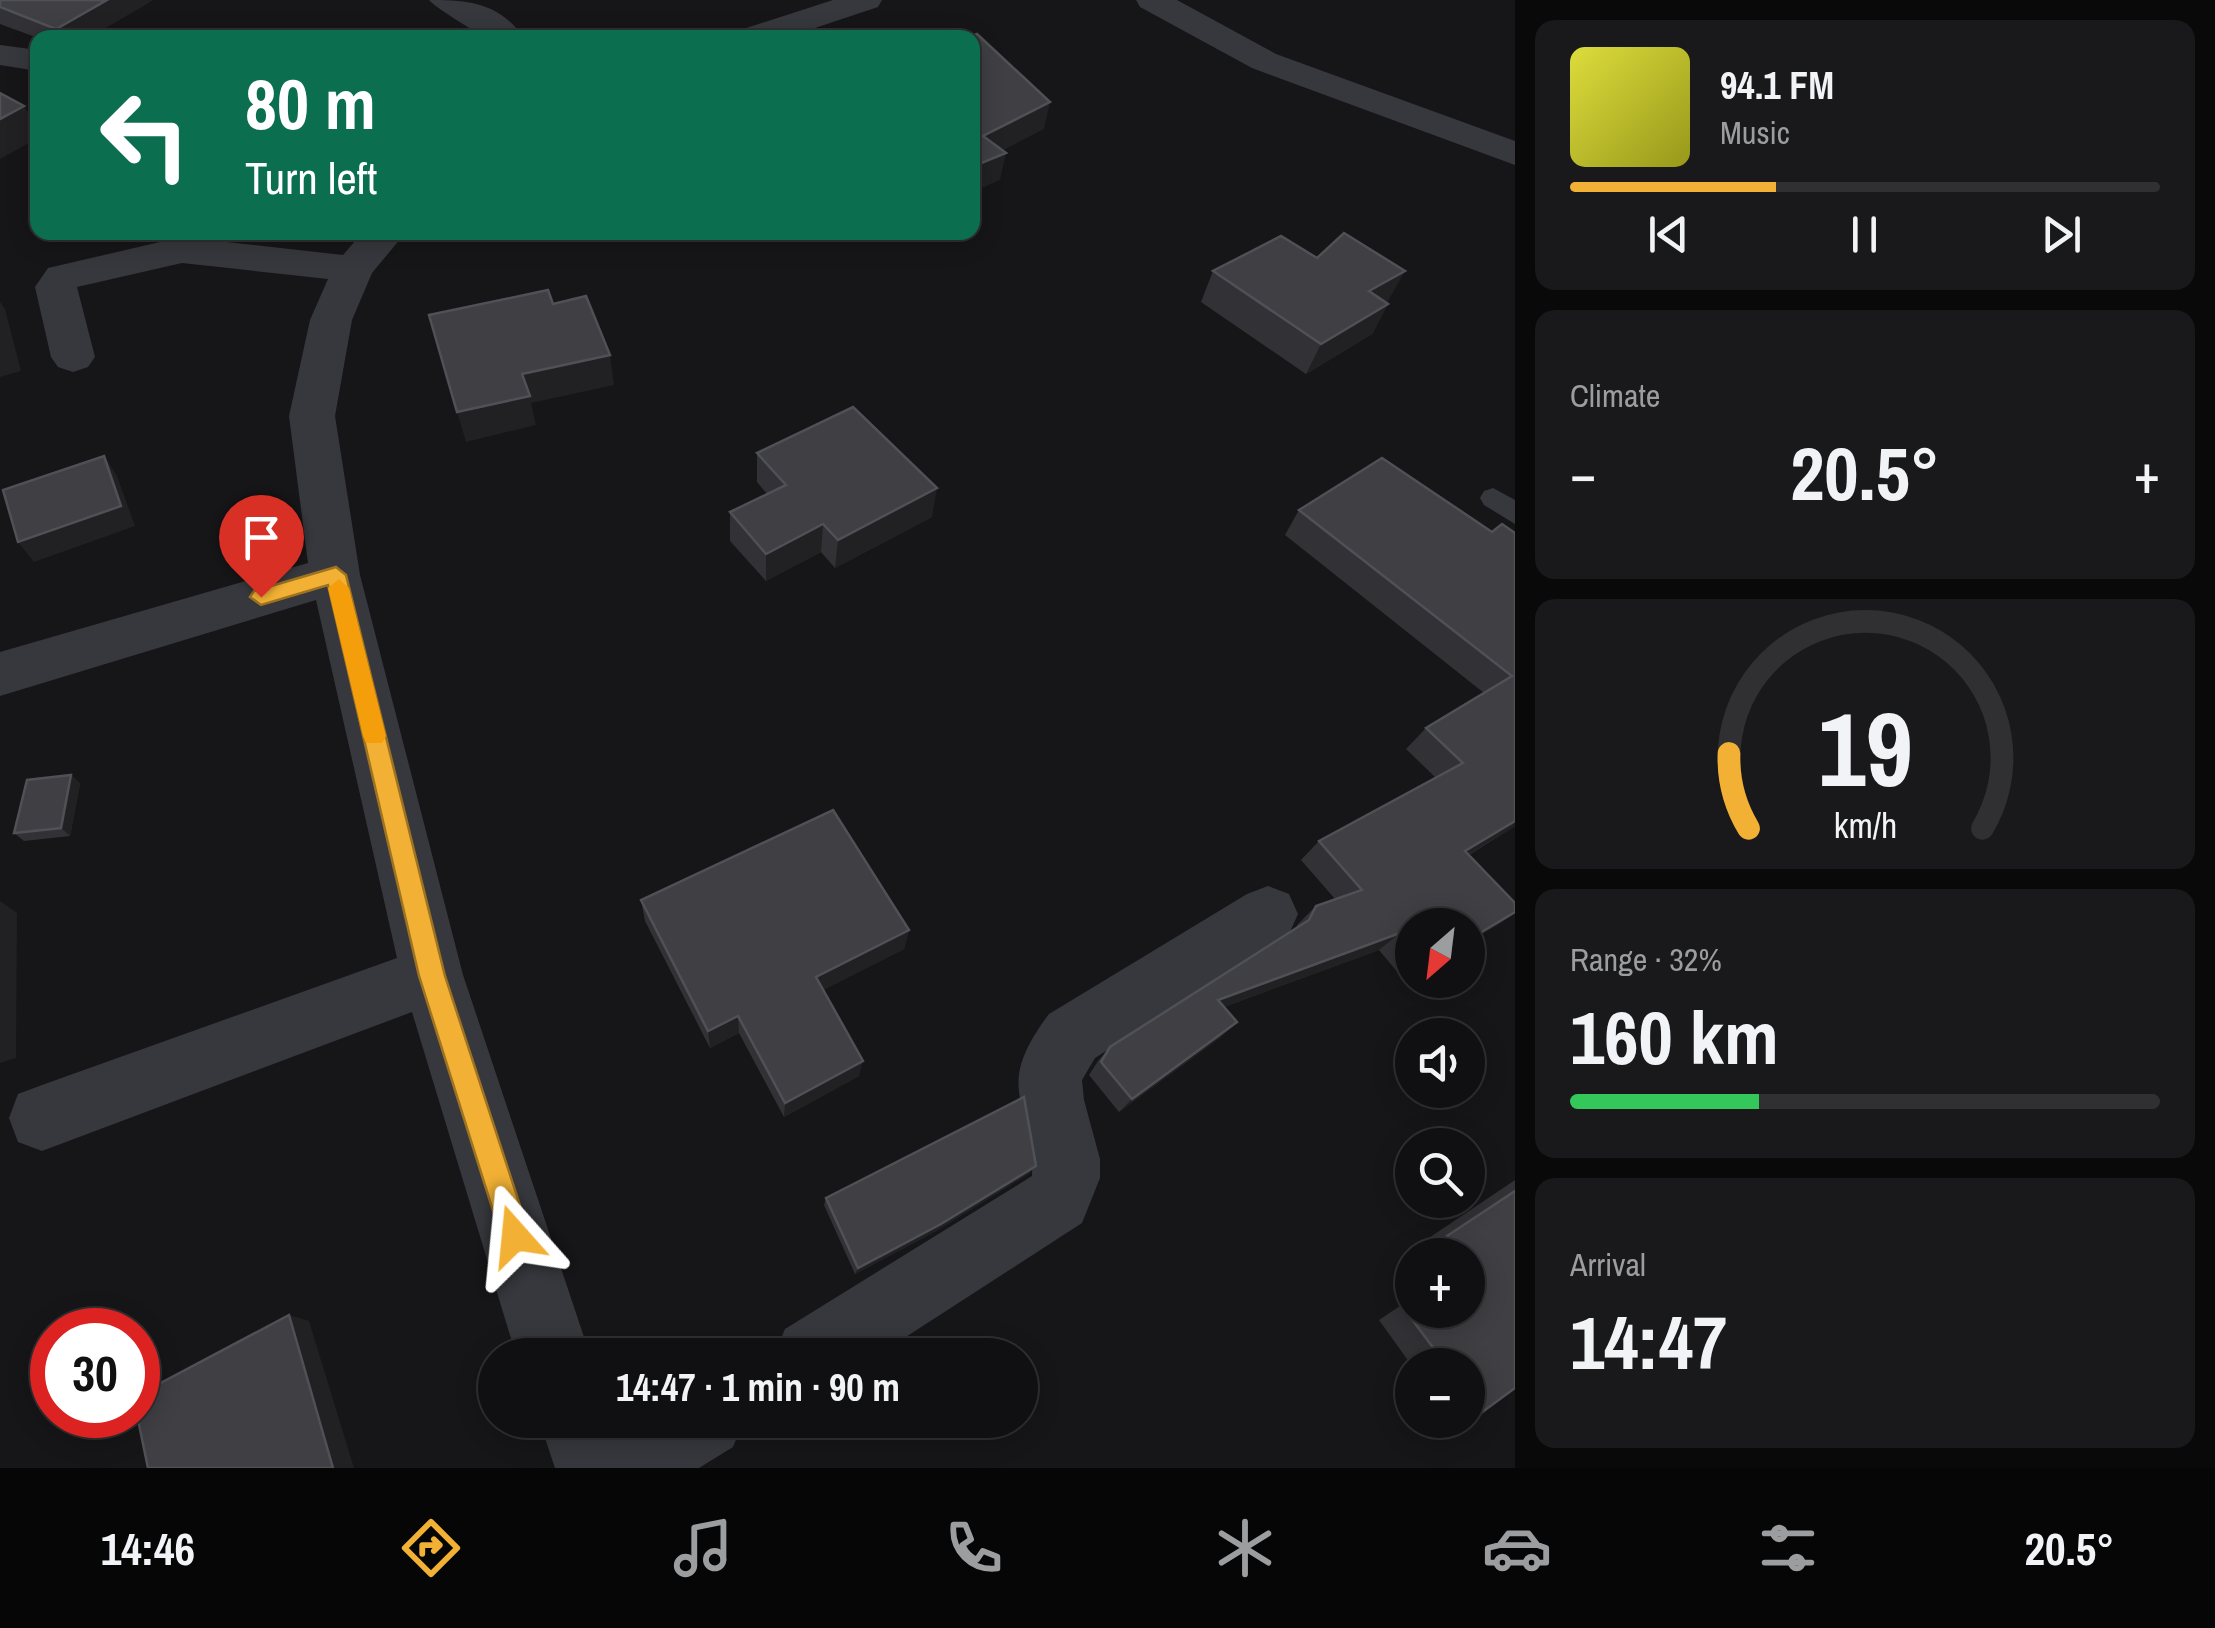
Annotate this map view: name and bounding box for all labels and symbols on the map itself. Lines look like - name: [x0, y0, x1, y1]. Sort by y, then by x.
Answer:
- pin: [219, 495, 304, 598]
- north arrow: [1395, 908, 1485, 998]
- position arrow: [463, 1184, 567, 1288]
- speed limit sign: 30: [30, 1308, 160, 1438]

